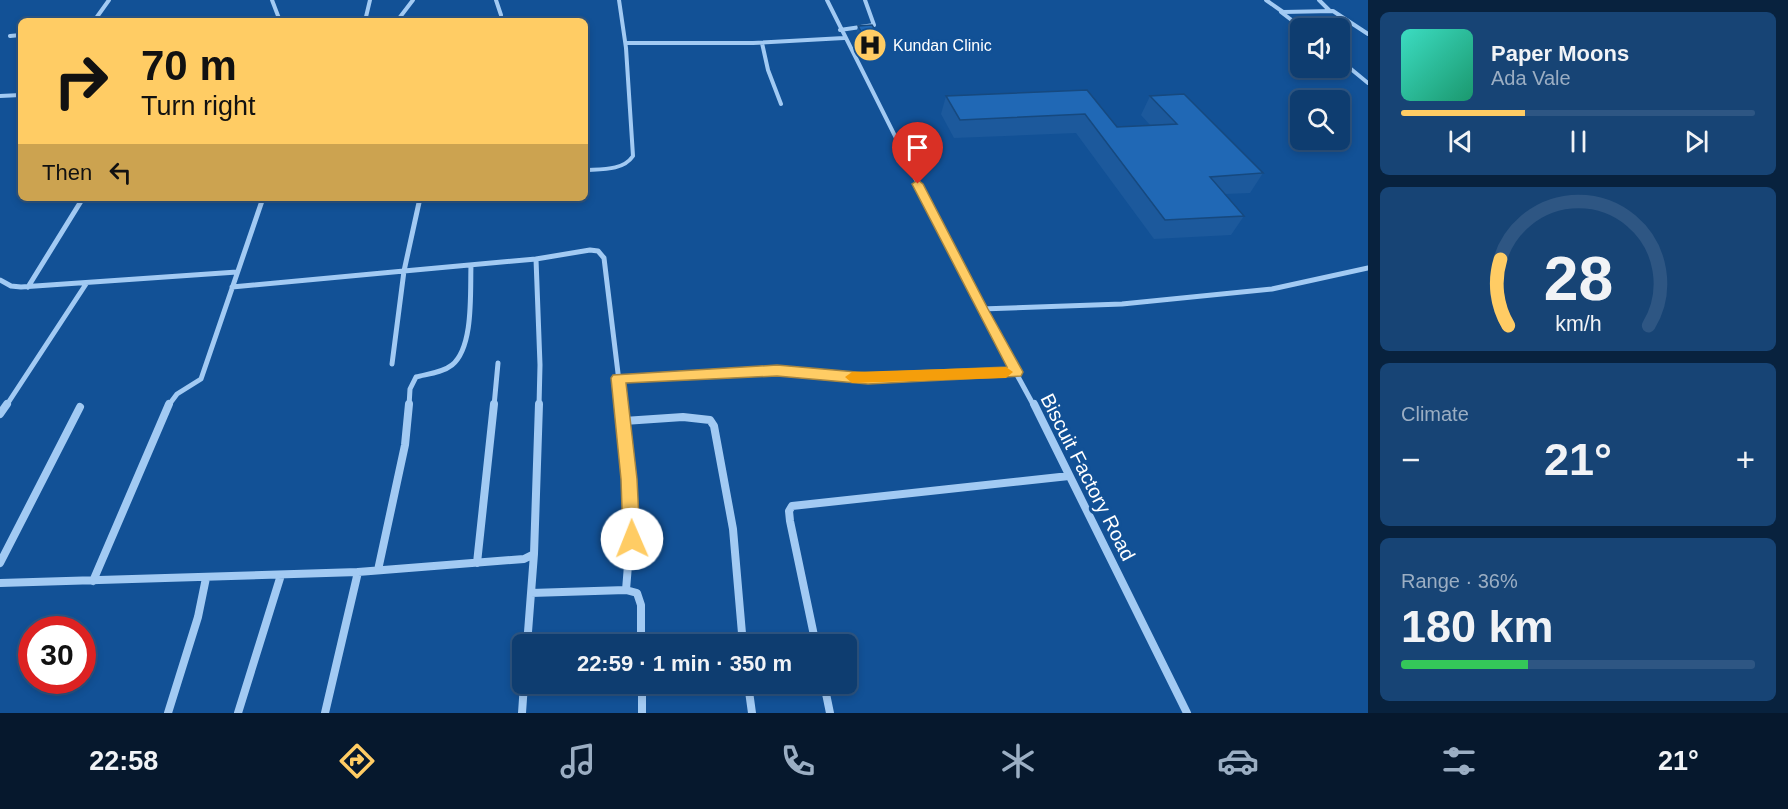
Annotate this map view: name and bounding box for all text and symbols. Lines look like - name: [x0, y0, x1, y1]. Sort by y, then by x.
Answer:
- map controls: [1290, 18, 1350, 150]
- button: sound: [1290, 18, 1350, 78]
- hospital icon: Kundan Clinic: [852, 27, 888, 63]
- place label: Kundan Clinic: [893, 37, 992, 54]
- text: Paper Moons: [1491, 41, 1629, 66]
- icon: right: [42, 42, 120, 120]
- text: 70 m: [141, 42, 237, 89]
- text: Ada Vale: [1491, 67, 1571, 89]
- button: search: [1290, 90, 1350, 150]
- text: Turn right: [141, 91, 256, 121]
- pin: [892, 122, 943, 184]
- icon: previous: [1444, 125, 1477, 158]
- icon: pause: [1562, 125, 1595, 158]
- icon: next: [1680, 125, 1713, 158]
- icon: arrive: [901, 131, 934, 164]
- icon: left: [104, 156, 137, 189]
- text: Then: [42, 160, 92, 185]
- text: 28: [1543, 244, 1613, 313]
- text: km/h: [1555, 312, 1601, 336]
- street label: Biscuit Factory Road: [1036, 390, 1140, 564]
- text: Climate: [1401, 403, 1469, 425]
- text: 21°: [1544, 434, 1612, 485]
- text: −: [1401, 441, 1420, 478]
- text: +: [1736, 441, 1755, 478]
- position arrow: [600, 507, 664, 571]
- text: Range · 36%: [1401, 570, 1518, 592]
- text: 180 km: [1401, 601, 1554, 652]
- speed limit sign: 30: [18, 616, 96, 694]
- text: 22:59 · 1 min · 350 m: [577, 651, 792, 676]
- icon: directions: [336, 740, 378, 782]
- icon: music: [557, 740, 599, 782]
- icon: phone: [777, 740, 819, 782]
- icon: climate: [997, 740, 1039, 782]
- icon: car: [1217, 740, 1259, 782]
- icon: filters: [1438, 740, 1480, 782]
- text: 22:58: [89, 746, 158, 776]
- text: 21°: [1658, 746, 1699, 776]

